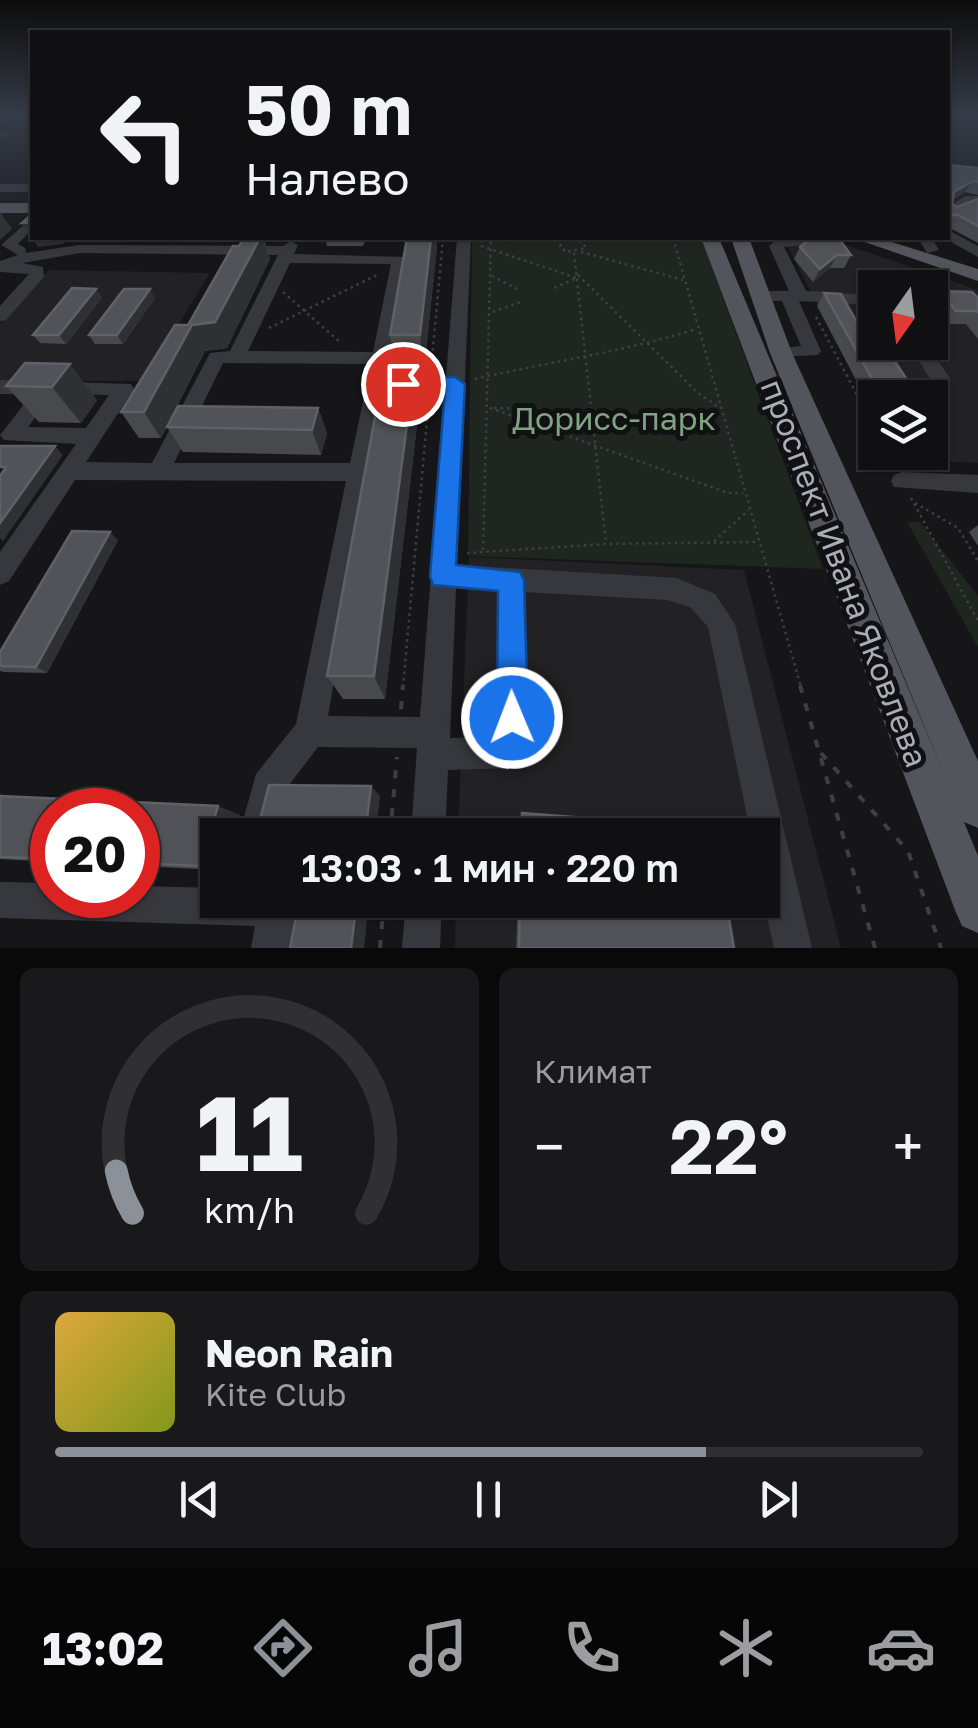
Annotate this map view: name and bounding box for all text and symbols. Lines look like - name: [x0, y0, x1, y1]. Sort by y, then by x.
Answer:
- text: 50 m: [245, 66, 412, 150]
- icon: left: [80, 70, 210, 200]
- text: Налево: [245, 151, 409, 205]
- north arrow: [858, 270, 948, 360]
- map controls: [858, 270, 948, 470]
- pin: [361, 342, 446, 427]
- icon: arrive: [376, 357, 431, 412]
- street label: проспект Ивана Яковлева: [753, 374, 937, 772]
- button: layers: [858, 380, 948, 470]
- park label: Дорисс-парк: [512, 399, 716, 437]
- position arrow: [460, 666, 564, 770]
- speed limit sign: 20: [30, 788, 160, 918]
- text: 13:03 · 1 мин · 220 m: [301, 845, 679, 890]
- text: Климат: [534, 1052, 652, 1090]
- text: 11: [196, 1069, 303, 1194]
- text: 22°: [669, 1100, 788, 1191]
- text: −: [534, 1113, 564, 1179]
- text: +: [893, 1113, 923, 1179]
- text: km/h: [204, 1188, 295, 1231]
- text: Neon Rain: [205, 1330, 393, 1375]
- text: Kite Club: [205, 1375, 346, 1413]
- icon: previous: [172, 1472, 227, 1527]
- icon: pause: [461, 1472, 516, 1527]
- icon: next: [751, 1472, 806, 1527]
- icon: directions: [248, 1613, 318, 1683]
- icon: music: [403, 1613, 473, 1683]
- icon: phone: [557, 1613, 627, 1683]
- icon: climate: [711, 1613, 781, 1683]
- icon: car: [866, 1613, 936, 1683]
- text: 13:02: [42, 1621, 164, 1675]

